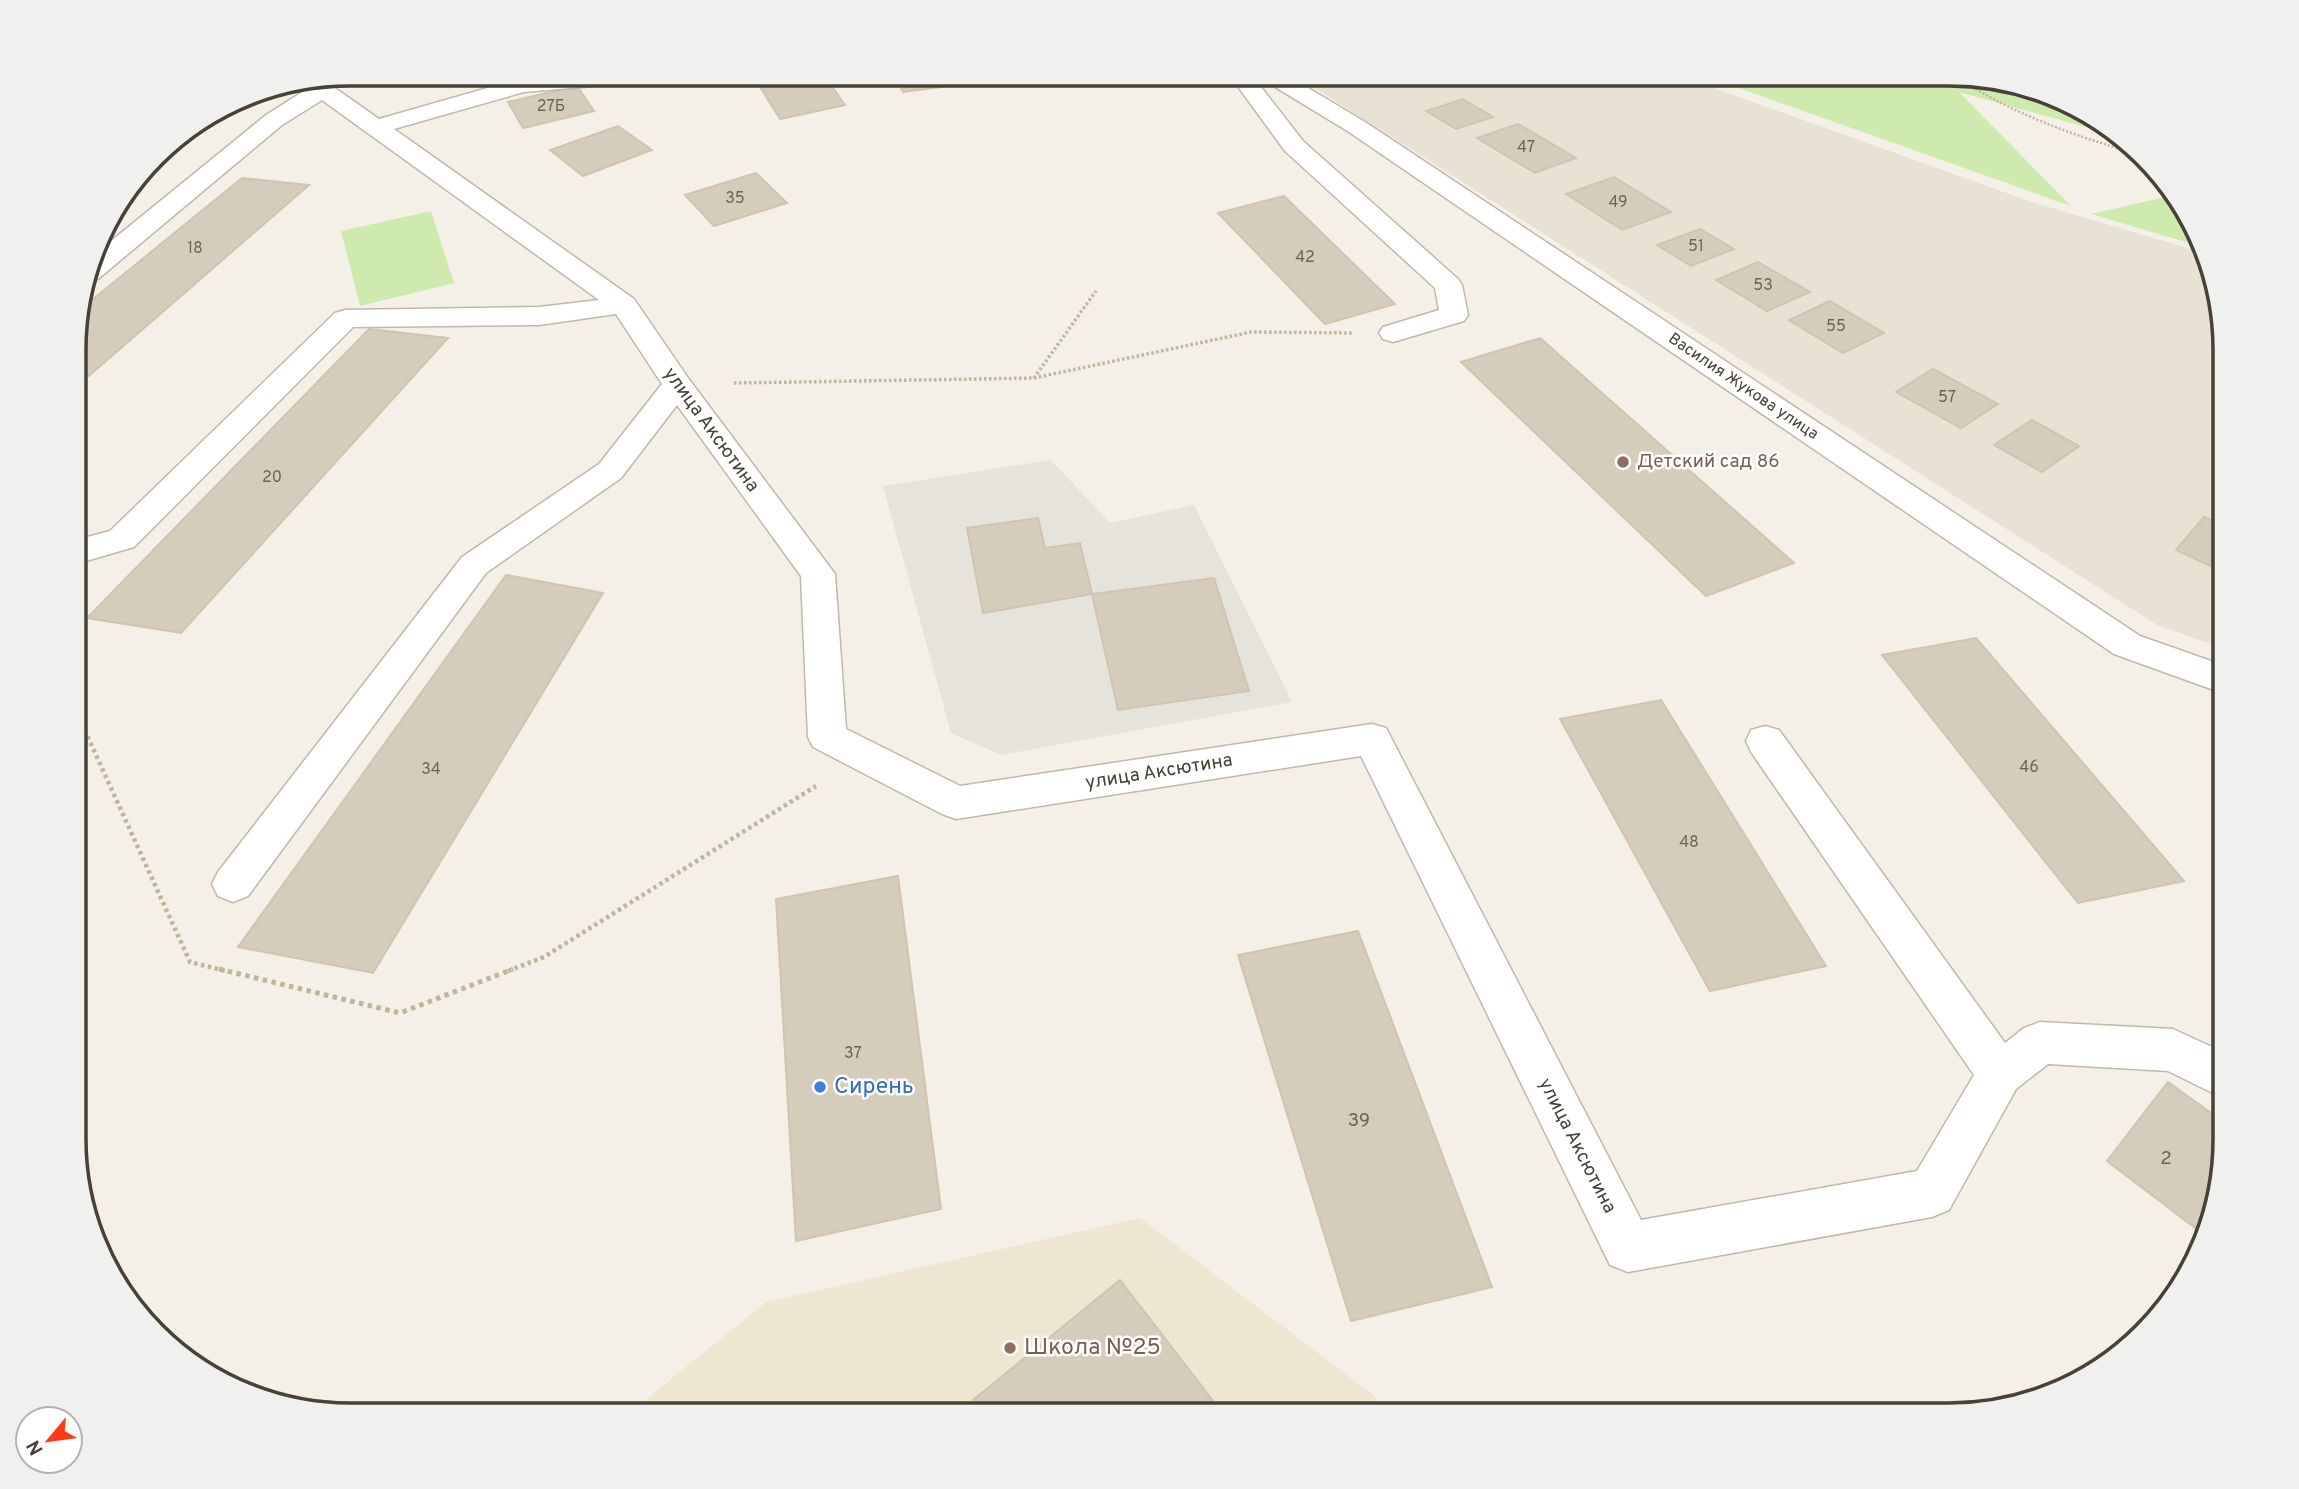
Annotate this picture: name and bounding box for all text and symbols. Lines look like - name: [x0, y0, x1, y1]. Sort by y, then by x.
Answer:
- house number: 27Б: [537, 97, 565, 117]
- house number: 47: [1517, 138, 1535, 158]
- house number: 35: [725, 189, 745, 209]
- house number: 49: [1608, 193, 1628, 213]
- house number: 51: [1688, 237, 1704, 257]
- house number: 18: [187, 239, 203, 259]
- house number: 42: [1295, 248, 1315, 268]
- house number: 53: [1753, 276, 1773, 296]
- house number: 55: [1826, 317, 1846, 337]
- street label: Василия Жукова улица: [1664, 329, 1822, 445]
- street label: улица Аксютина: [658, 363, 764, 497]
- house number: 57: [1938, 388, 1956, 408]
- place label: Детский сад 86: [1637, 450, 1780, 474]
- marker: Детский сад 86: [1615, 454, 1631, 470]
- house number: 20: [262, 468, 282, 488]
- street label: улица Аксютина: [1084, 749, 1234, 795]
- house number: 46: [2019, 758, 2039, 778]
- house number: 34: [421, 760, 441, 780]
- house number: 48: [1679, 833, 1699, 853]
- house number: 37: [844, 1044, 862, 1064]
- place label: Сирень: [834, 1073, 914, 1102]
- street label: улица Аксютина: [1533, 1074, 1621, 1218]
- marker: Сирень: [812, 1079, 828, 1095]
- house number: 39: [1348, 1109, 1370, 1133]
- house number: 2: [2160, 1147, 2172, 1171]
- place label: Школа №25: [1024, 1334, 1161, 1363]
- marker: Школа №25: [1002, 1340, 1018, 1356]
- north arrow: [14, 1405, 84, 1475]
- text: N: [22, 1435, 50, 1459]

